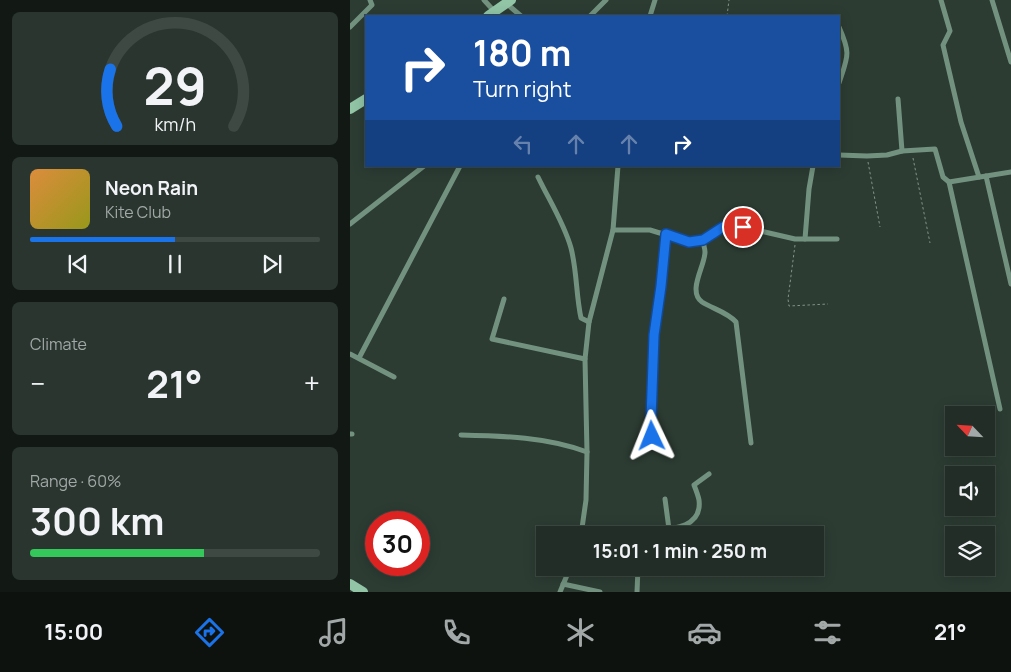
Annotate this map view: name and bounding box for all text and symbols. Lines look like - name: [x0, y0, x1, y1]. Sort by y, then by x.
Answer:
- text: 180 m: [473, 29, 571, 77]
- icon: right: [390, 35, 455, 100]
- text: 29: [143, 50, 207, 121]
- text: Turn right: [473, 74, 571, 104]
- text: km/h: [154, 112, 196, 136]
- icon: left: [509, 130, 537, 158]
- icon: ahead: [562, 130, 590, 158]
- icon: ahead: [615, 130, 643, 158]
- icon: right: [668, 130, 696, 158]
- text: Neon Rain: [105, 175, 198, 201]
- text: Kite Club: [105, 201, 171, 223]
- pin: [722, 206, 764, 248]
- icon: arrive: [729, 213, 757, 241]
- icon: previous: [64, 250, 92, 278]
- icon: pause: [161, 250, 189, 278]
- icon: next: [258, 250, 286, 278]
- text: Climate: [30, 333, 87, 355]
- text: 21°: [146, 357, 203, 409]
- text: −: [30, 364, 45, 402]
- text: +: [304, 364, 320, 402]
- north arrow: [945, 406, 995, 456]
- map controls: [945, 406, 995, 576]
- position arrow: [625, 409, 677, 461]
- button: sound: [945, 466, 995, 516]
- text: Range · 60%: [30, 470, 121, 492]
- text: 300 km: [30, 494, 164, 546]
- speed limit sign: 30: [365, 511, 430, 576]
- button: layers: [945, 526, 995, 576]
- text: 15:01 · 1 min · 250 m: [593, 538, 767, 564]
- icon: directions: [192, 615, 227, 650]
- icon: music: [316, 615, 351, 650]
- icon: phone: [439, 615, 474, 650]
- icon: climate: [563, 615, 598, 650]
- icon: car: [687, 615, 722, 650]
- icon: filters: [810, 615, 845, 650]
- text: 15:00: [44, 617, 103, 647]
- text: 21°: [934, 617, 967, 647]

